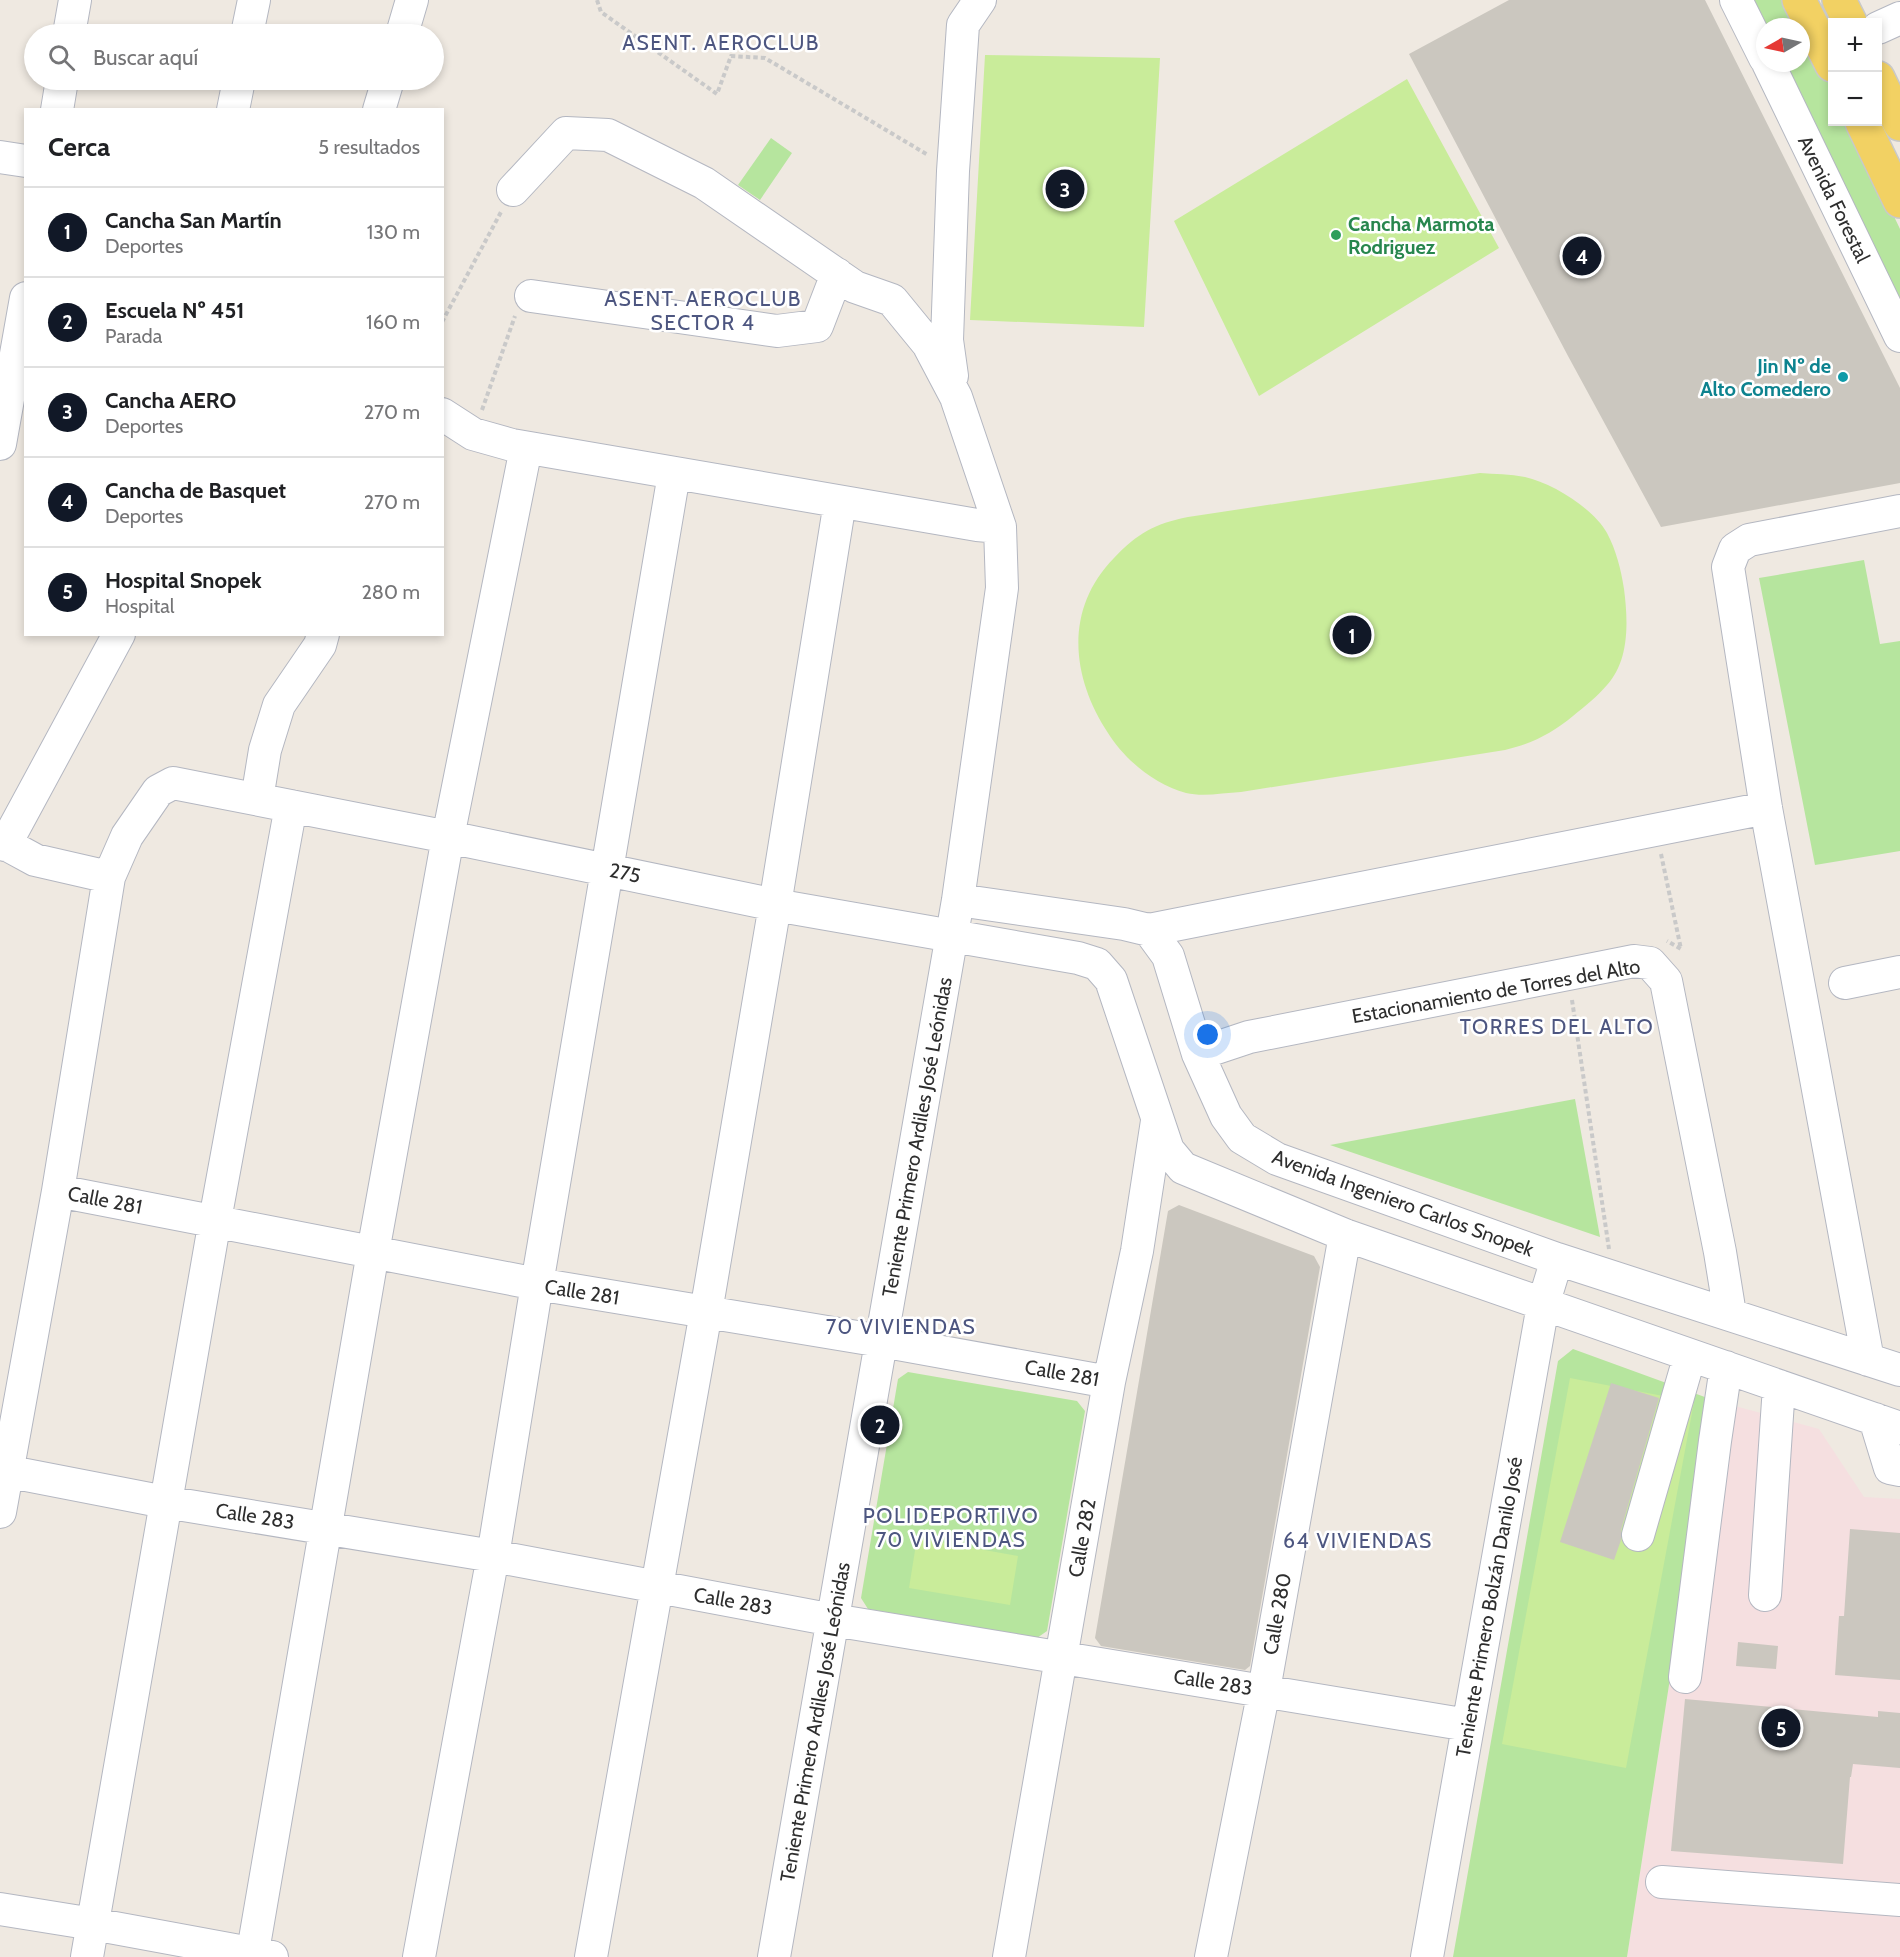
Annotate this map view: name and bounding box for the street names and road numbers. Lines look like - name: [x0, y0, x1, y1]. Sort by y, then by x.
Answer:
- street label: Avenida Forestal: [1793, 132, 1875, 267]
- street label: 275: [607, 858, 643, 888]
- street label: Estacionamiento de Torres del Alto: [1350, 954, 1642, 1028]
- street label: Teniente Primero Ardiles José Leónidas: [877, 975, 957, 1299]
- street label: Avenida Ingeniero Carlos Snopek: [1269, 1144, 1537, 1262]
- street label: Calle 281: [66, 1181, 144, 1219]
- street label: Calle 281: [543, 1274, 621, 1310]
- street label: Calle 281: [1023, 1355, 1101, 1391]
- street label: Teniente Primero Bolzán Danilo José: [1451, 1455, 1527, 1759]
- street label: Calle 282: [1063, 1497, 1101, 1579]
- street label: Calle 283: [214, 1498, 296, 1534]
- street label: Teniente Primero Ardiles José Leónidas: [775, 1560, 855, 1884]
- street label: Calle 280: [1258, 1571, 1296, 1657]
- street label: Calle 283: [692, 1582, 774, 1620]
- street label: Calle 283: [1172, 1664, 1254, 1700]

